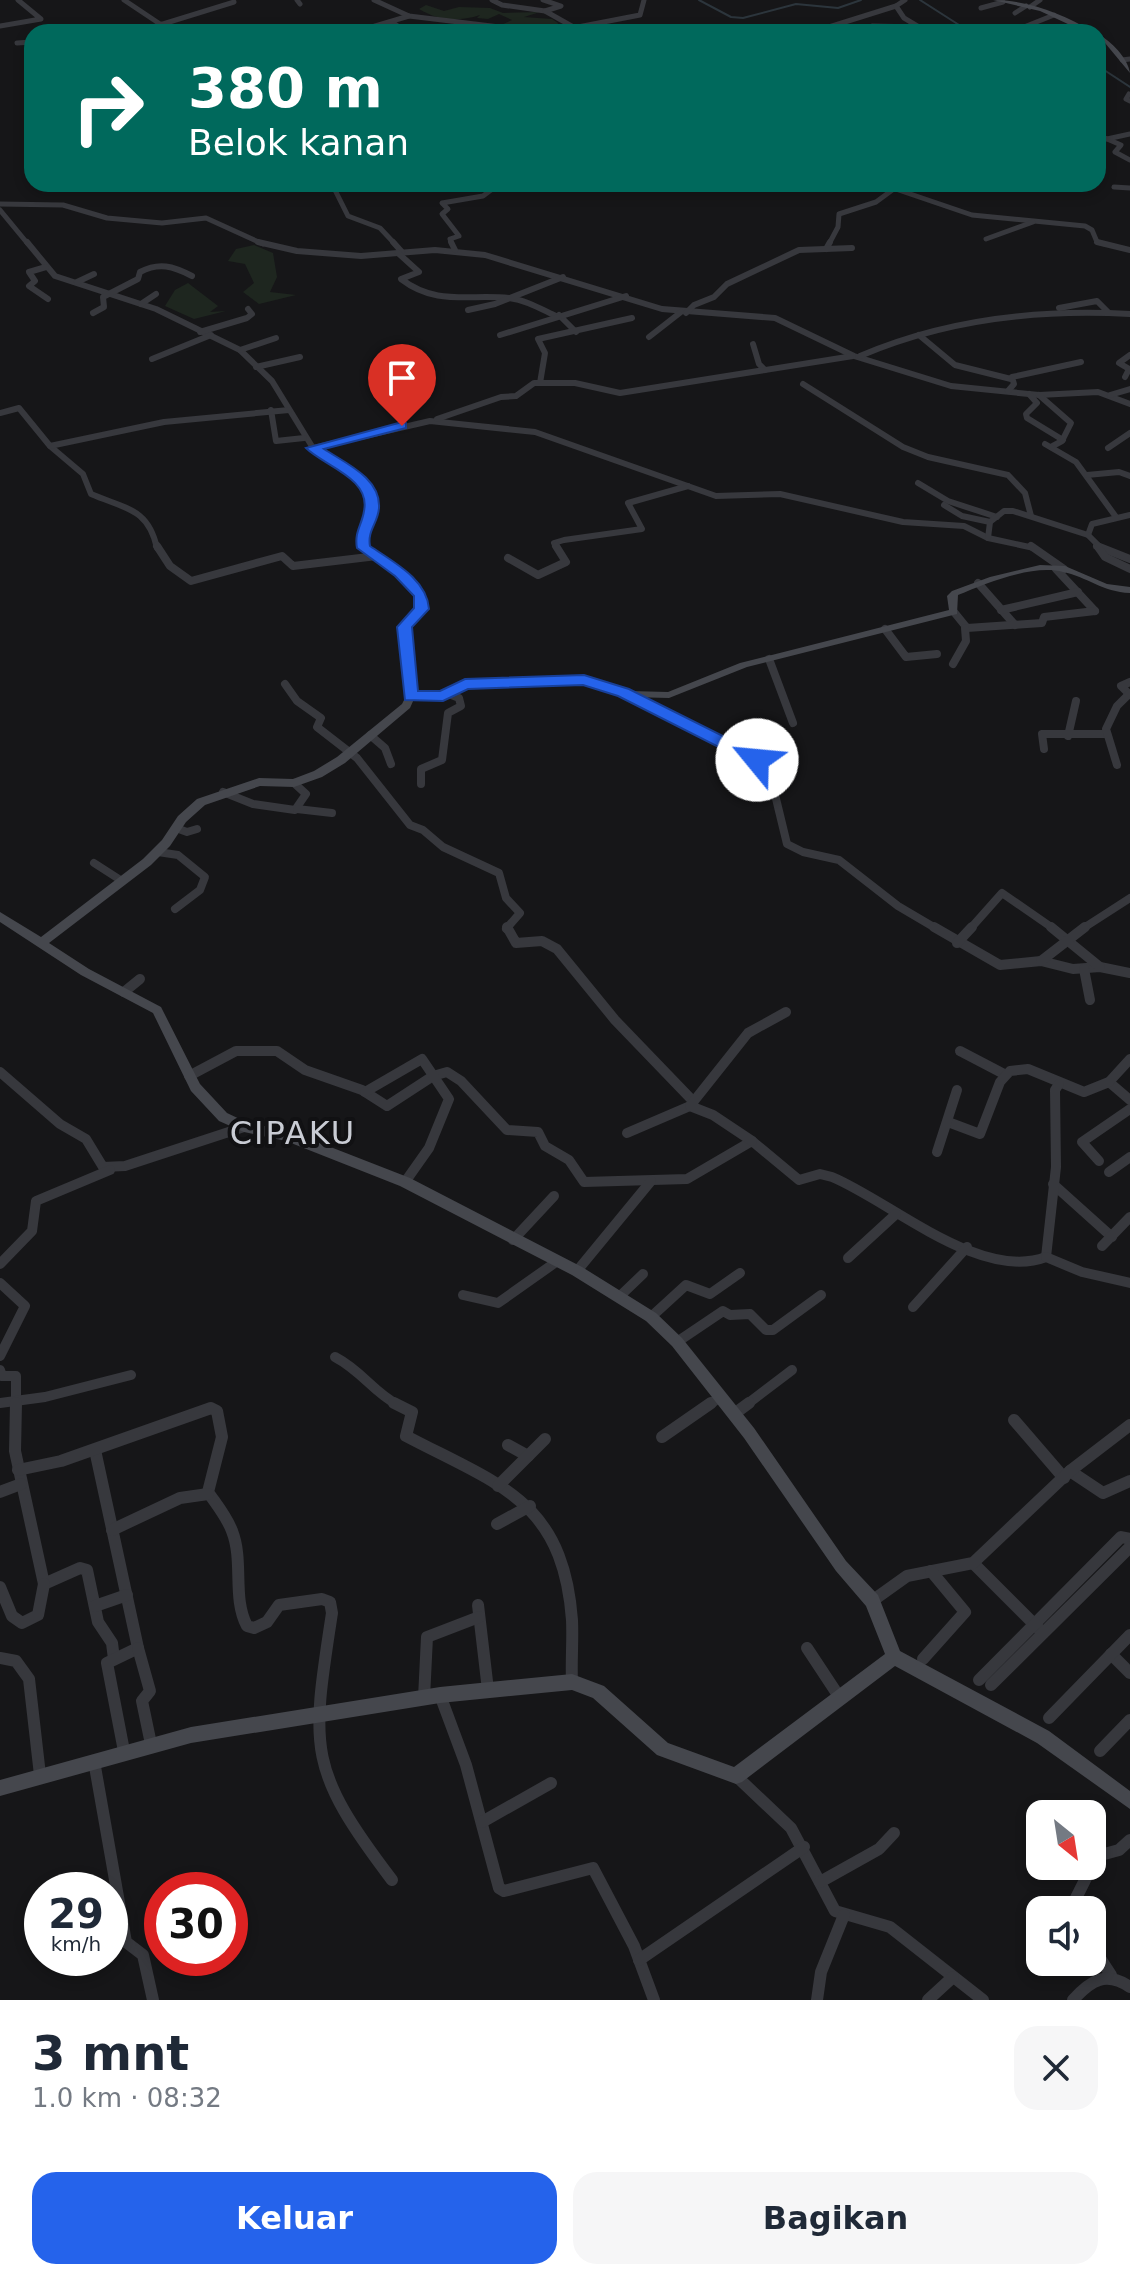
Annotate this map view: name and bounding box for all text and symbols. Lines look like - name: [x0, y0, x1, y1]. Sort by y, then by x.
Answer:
- text: 380 m: [188, 55, 383, 120]
- icon: right: [56, 56, 160, 160]
- text: Belok kanan: [188, 122, 409, 163]
- pin: [368, 344, 436, 426]
- icon: arrive: [380, 356, 424, 400]
- position arrow: [715, 718, 799, 802]
- district label: CIPAKU: [230, 1114, 356, 1152]
- north arrow: [1026, 1800, 1106, 1880]
- map controls: [1026, 1800, 1106, 1976]
- speed limit sign: 30: [144, 1872, 248, 1976]
- text: 29: [48, 1891, 104, 1937]
- button: sound: [1026, 1896, 1106, 1976]
- text: km/h: [51, 1932, 101, 1956]
- text: 3 mnt: [32, 2025, 189, 2081]
- button: close: [1014, 2026, 1098, 2110]
- text: 1.0 km · 08:32: [32, 2083, 222, 2113]
- button: Keluar: [32, 2172, 557, 2264]
- button: Bagikan: [573, 2172, 1098, 2264]

